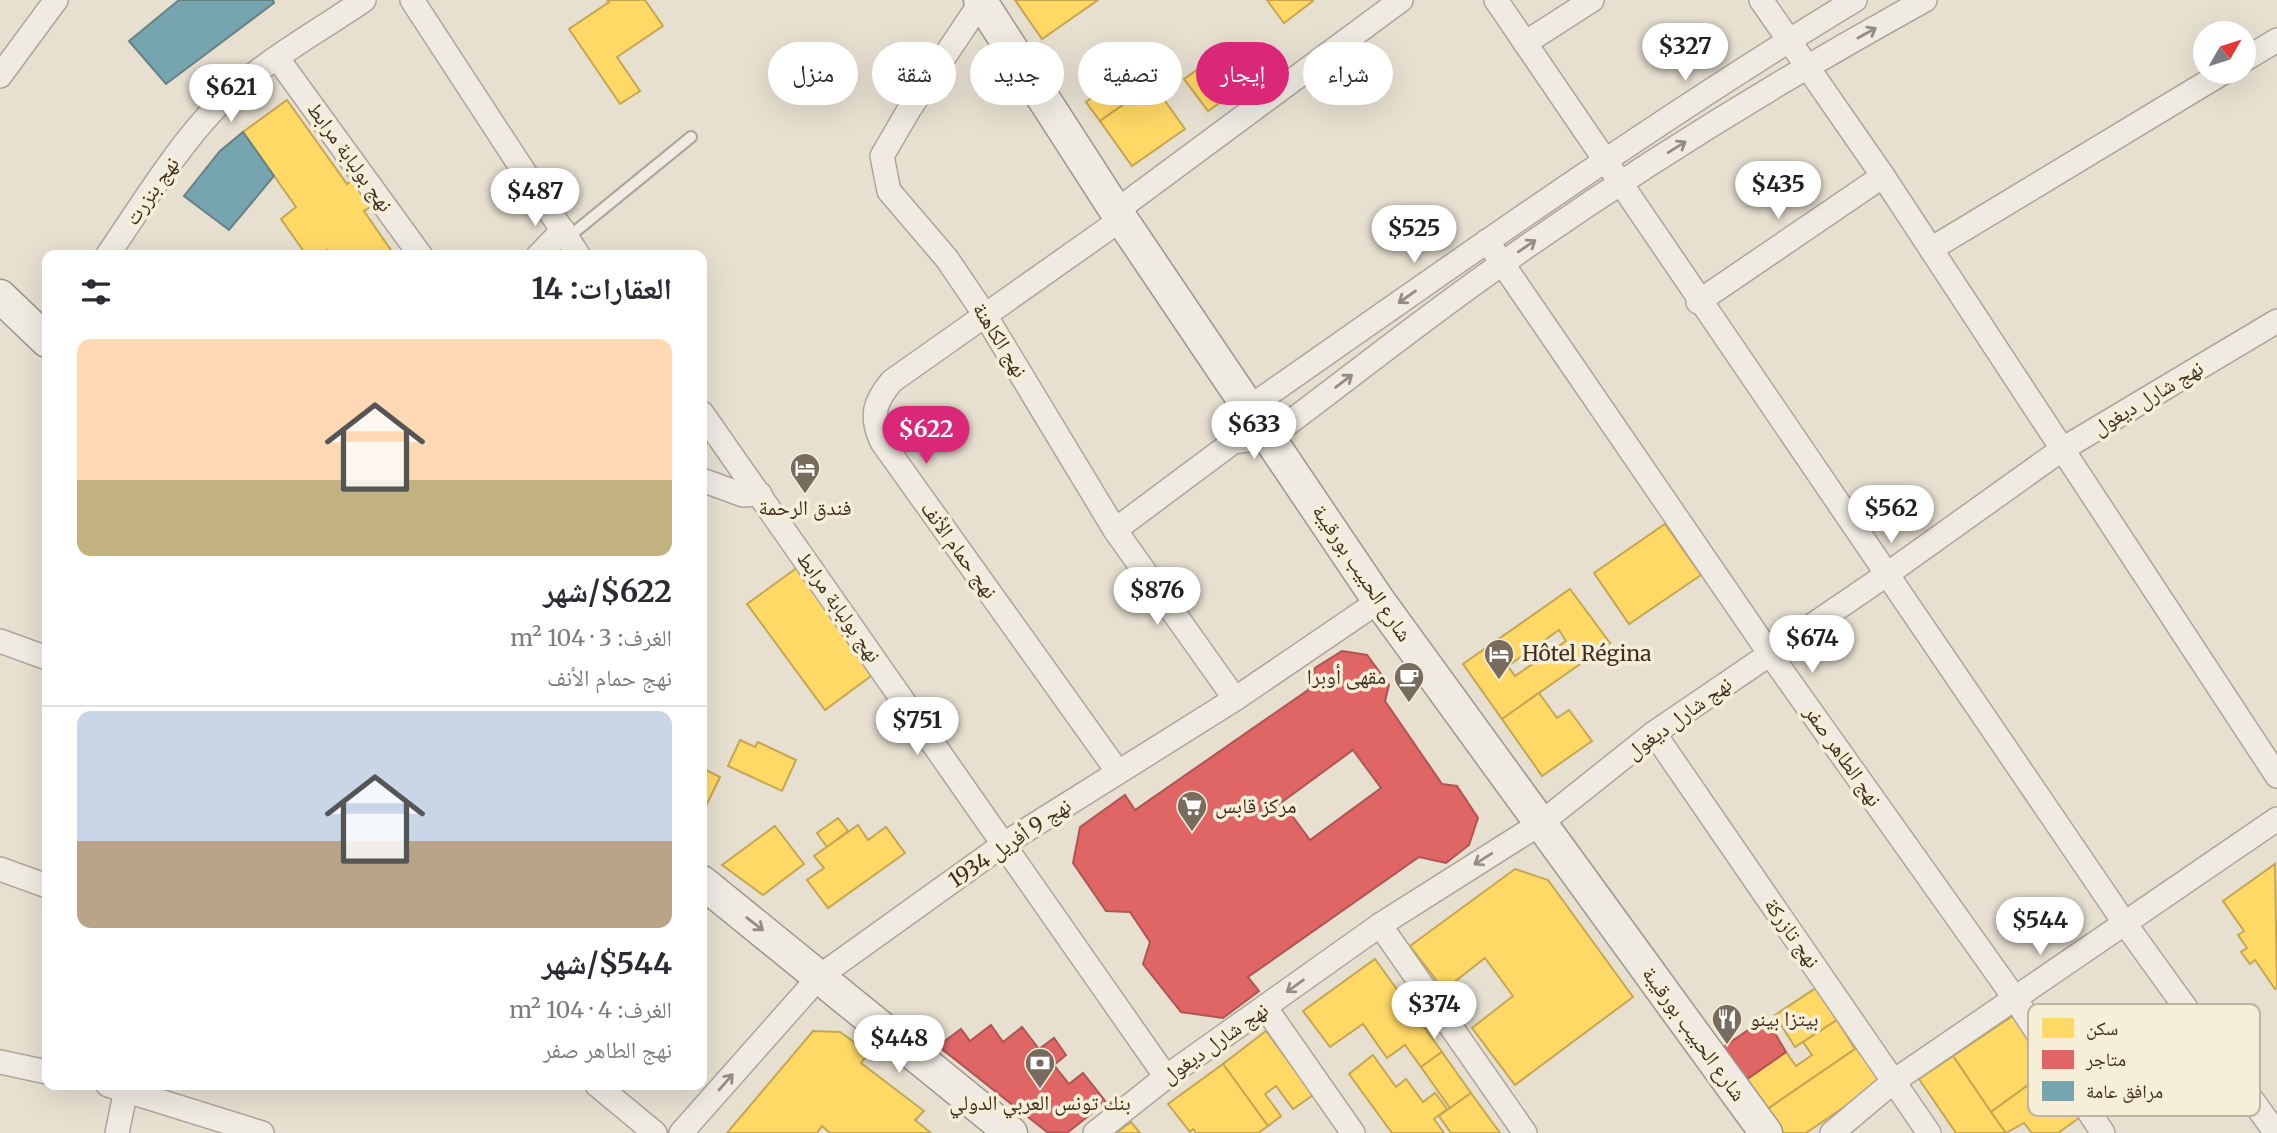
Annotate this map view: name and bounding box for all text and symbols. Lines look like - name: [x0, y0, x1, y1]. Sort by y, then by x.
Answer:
- north arrow: [2193, 21, 2256, 84]
- map controls: [2193, 21, 2256, 84]
- pin: $327: [1644, 24, 1726, 83]
- one-way arrow: [1856, 25, 1876, 39]
- text: $327: [1658, 31, 1712, 60]
- chip: منزل: [768, 42, 858, 105]
- chip: شقة: [872, 42, 956, 105]
- chip: جديد: [970, 42, 1064, 105]
- chip: تصفية: [1078, 42, 1182, 105]
- chip: إيجار: [1196, 42, 1289, 105]
- chip: شراء: [1303, 42, 1393, 105]
- pin: $621: [190, 64, 272, 124]
- text: $621: [205, 72, 257, 101]
- street label: نهج بولبابة مرابط: [301, 96, 399, 217]
- one-way arrow: [1667, 140, 1687, 154]
- street label: نهج بنزرت: [118, 151, 185, 230]
- pin: $435: [1737, 162, 1819, 221]
- pin: $487: [494, 168, 576, 228]
- text: $435: [1751, 169, 1805, 198]
- text: $487: [507, 176, 563, 205]
- pin: $525: [1373, 205, 1455, 265]
- text: $525: [1388, 213, 1440, 242]
- one-way arrow: [1517, 239, 1536, 253]
- text: العقارات: 14: [532, 269, 672, 307]
- icon: filters: [77, 273, 115, 311]
- one-way arrow: [1398, 290, 1417, 304]
- street label: نهج الكاهنة: [967, 297, 1034, 382]
- street label: نهج شارل ديغول: [2087, 354, 2208, 441]
- one-way arrow: [1334, 374, 1353, 389]
- icon: home: [312, 384, 438, 510]
- pin: $633: [1213, 402, 1295, 461]
- pin: $622: [885, 406, 967, 466]
- text: $633: [1227, 409, 1281, 438]
- text: $622: [898, 414, 954, 443]
- hotel icon: فندق الرحمة: [788, 451, 822, 495]
- pin: $562: [1850, 486, 1932, 545]
- text: $562: [1864, 493, 1918, 522]
- place label: فندق الرحمة: [759, 494, 851, 521]
- street label: نهج حمام الأنف: [914, 496, 1004, 604]
- street label: شارع الحبيب بورقيبة: [1307, 499, 1418, 647]
- street label: نهج بولبابة مرابط: [791, 546, 888, 668]
- pin: $876: [1116, 568, 1198, 627]
- text: $622/شهر: [543, 572, 672, 610]
- text: $876: [1130, 575, 1184, 604]
- pin: $674: [1771, 616, 1853, 675]
- text: الغرف: 3 · 104 m²: [510, 623, 672, 652]
- text: $674: [1785, 623, 1839, 652]
- hotel icon: Hôtel Régina: [1482, 637, 1516, 681]
- place label: Hôtel Régina: [1522, 640, 1651, 667]
- cafe icon: مقهى أوبرا: [1392, 660, 1426, 704]
- text: نهج حمام الأنف: [547, 663, 672, 692]
- place label: مقهى أوبرا: [1307, 663, 1386, 690]
- street label: نهج شارل ديغول: [1620, 670, 1737, 765]
- pin: $751: [876, 698, 958, 757]
- street label: نهج الطاهر صفر: [1798, 699, 1888, 812]
- text: $751: [892, 705, 942, 734]
- icon: home: [312, 756, 438, 882]
- supermarket icon: مركز قابس: [1175, 789, 1209, 833]
- street label: نهج 9 أفريل 1934: [943, 792, 1076, 894]
- place label: مركز قابس: [1215, 792, 1297, 819]
- one-way arrow: [1474, 853, 1494, 867]
- street label: نهج تازركة: [1758, 892, 1826, 973]
- pin: $544: [1999, 898, 2081, 957]
- text: $544: [2012, 905, 2068, 934]
- one-way arrow: [746, 916, 764, 932]
- text: $544/شهر: [542, 944, 672, 982]
- street label: شارع الحبيب بورقيبة: [1636, 961, 1752, 1106]
- one-way arrow: [1286, 979, 1305, 993]
- pin: $374: [1393, 982, 1475, 1041]
- text: $374: [1408, 989, 1460, 1018]
- text: الغرف: 4 · 104 m²: [509, 995, 672, 1024]
- street label: نهج شارل ديغول: [1156, 996, 1273, 1089]
- restaurant icon: بيتزا بينو: [1710, 1002, 1744, 1046]
- legend: [2028, 1004, 2260, 1116]
- place label: بيتزا بينو: [1750, 1005, 1819, 1032]
- pin: $448: [858, 1016, 940, 1075]
- text: سكن: [2086, 1016, 2118, 1040]
- text: $448: [870, 1023, 928, 1052]
- text: نهج الطاهر صفر: [543, 1035, 672, 1064]
- bank icon: بنك تونس العربي الدولي: [1023, 1046, 1057, 1090]
- text: متاجر: [2085, 1047, 2126, 1071]
- one-way arrow: [718, 1073, 734, 1091]
- text: مرافق عامة: [2086, 1079, 2163, 1103]
- place label: بنك تونس العربي الدولي: [949, 1089, 1131, 1119]

